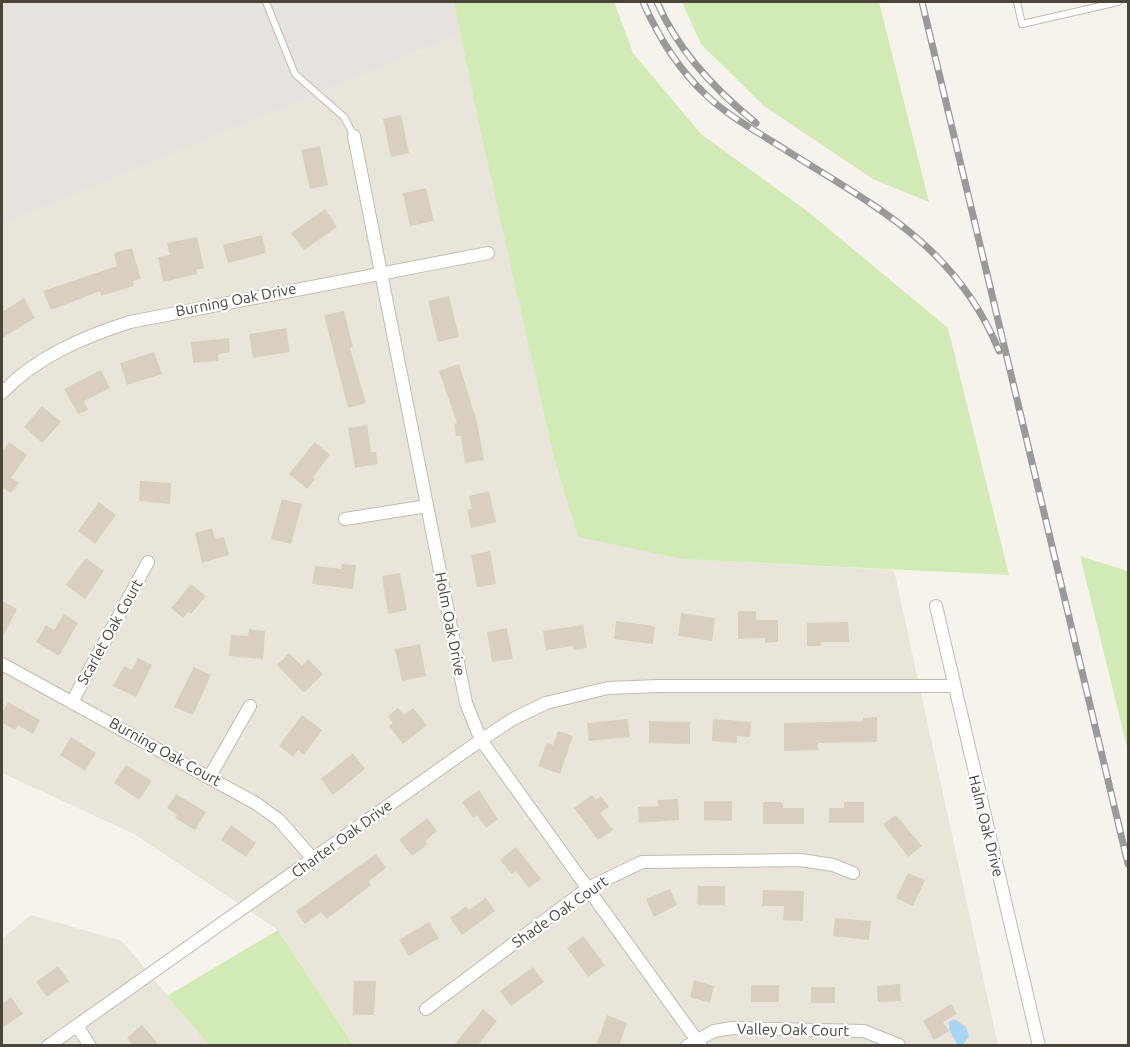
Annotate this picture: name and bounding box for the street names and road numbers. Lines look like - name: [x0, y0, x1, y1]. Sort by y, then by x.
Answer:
- street label: Burning Oak Drive: [174, 279, 298, 320]
- street label: Holm Oak Drive: [432, 571, 469, 677]
- street label: Scarlet Oak Court: [73, 576, 146, 688]
- street label: Burning Oak Court: [106, 714, 224, 789]
- street label: Halm Oak Drive: [966, 773, 1007, 879]
- street label: Charter Oak Drive: [288, 796, 395, 881]
- street label: Shade Oak Court: [509, 872, 611, 951]
- street label: Valley Oak Court: [737, 1020, 849, 1039]

